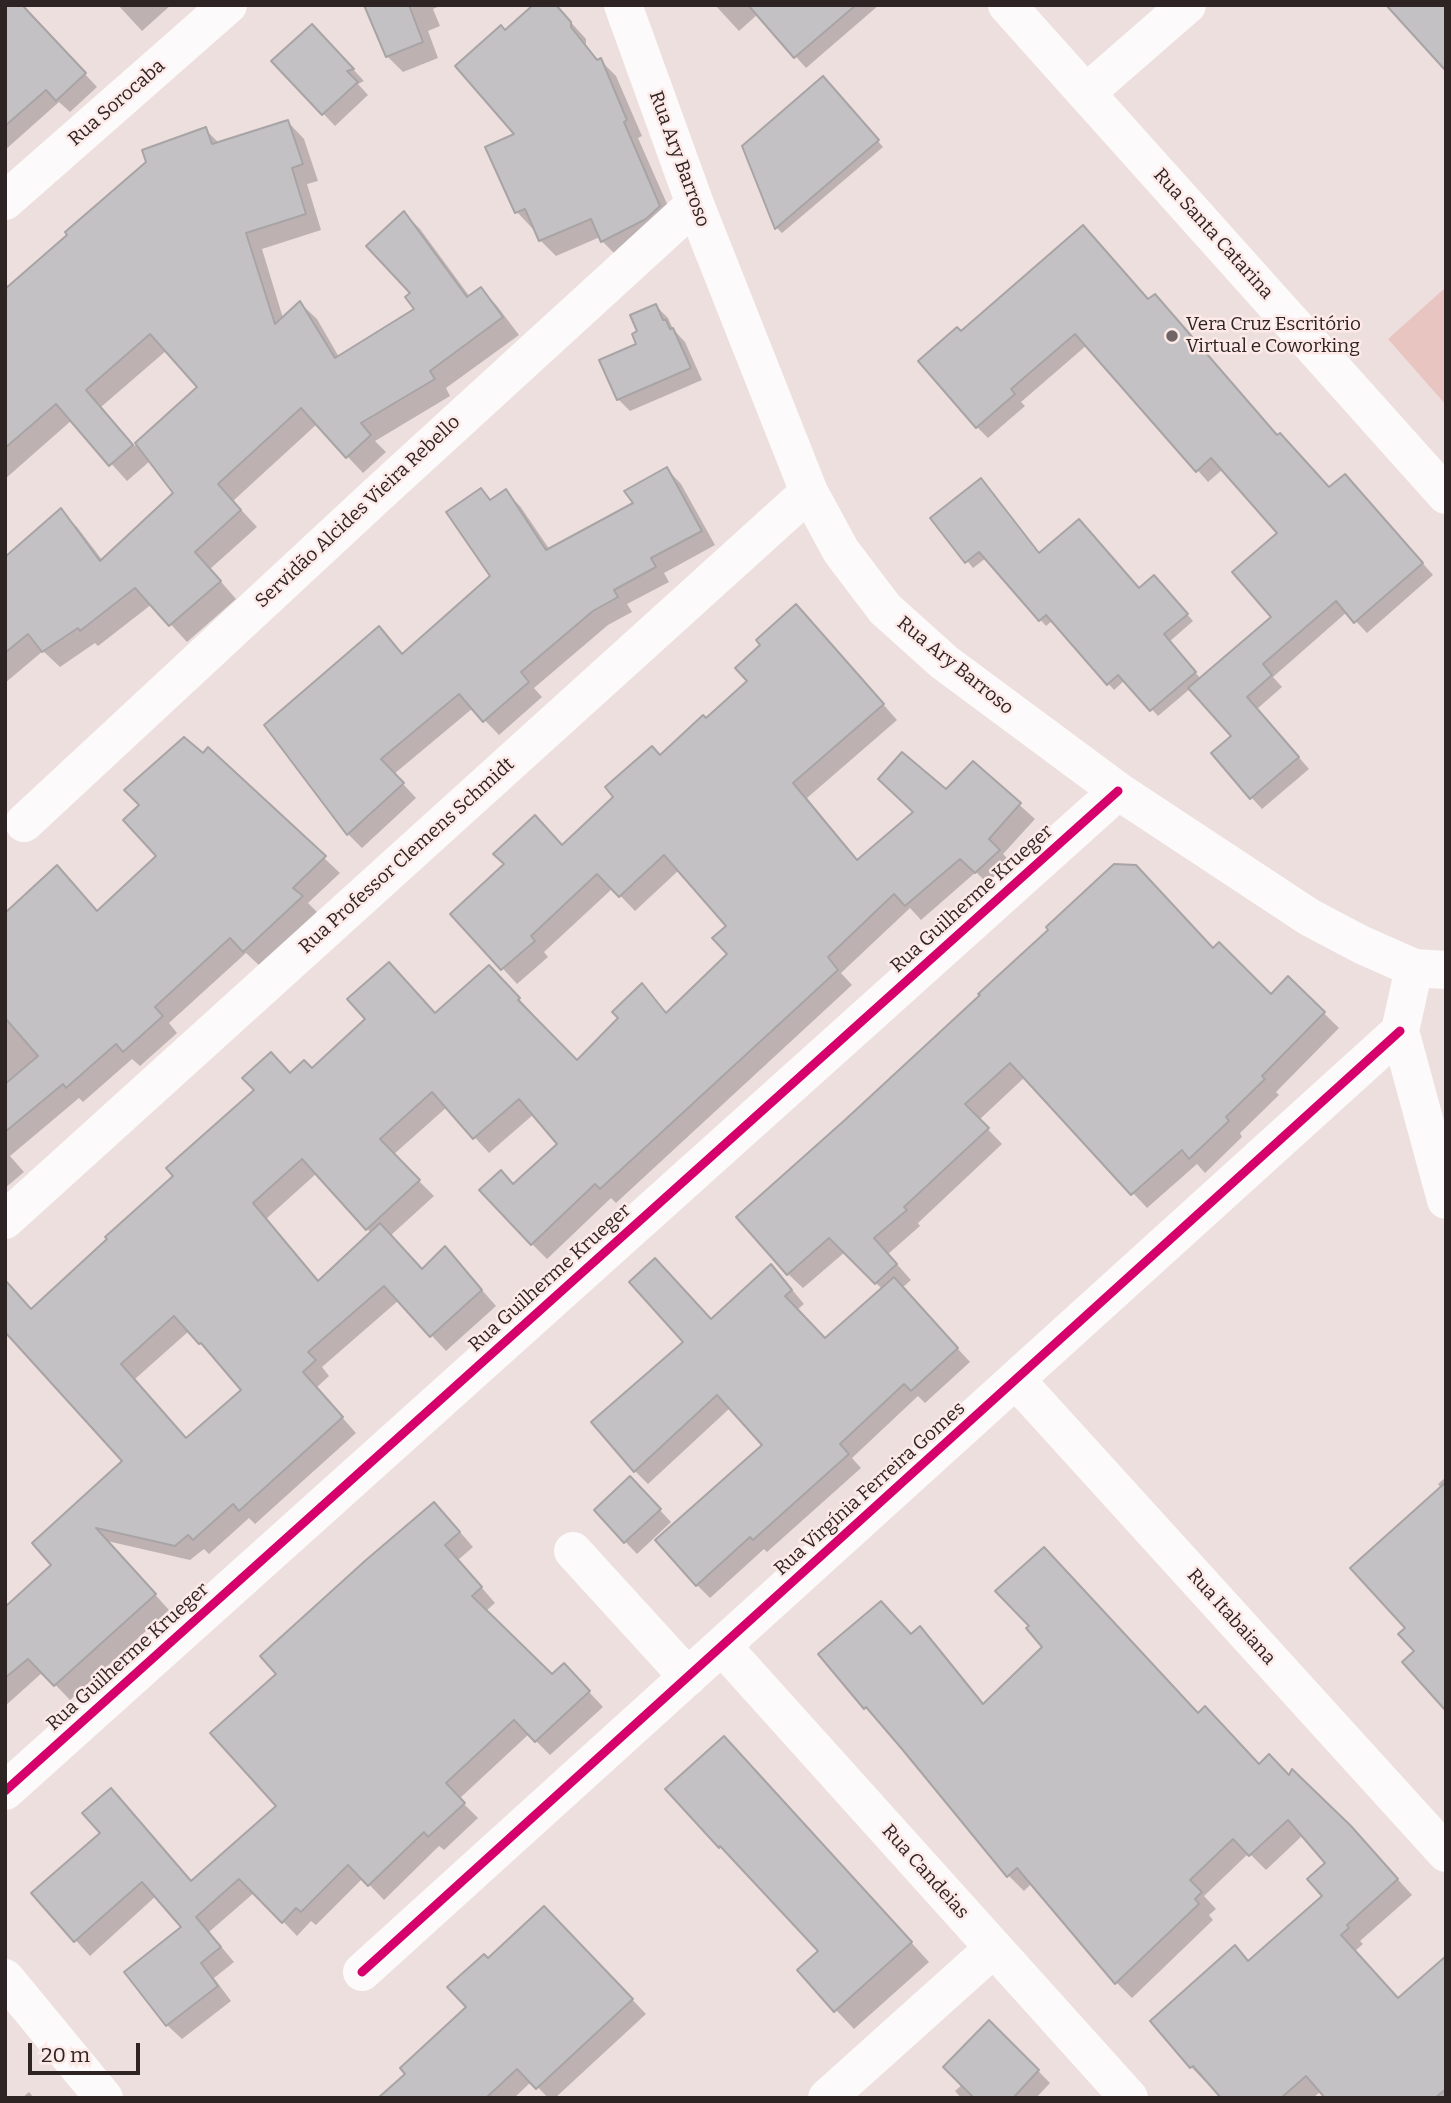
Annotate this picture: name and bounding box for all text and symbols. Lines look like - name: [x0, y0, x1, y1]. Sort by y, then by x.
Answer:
- street label: Rua Sorocaba: [64, 55, 170, 151]
- street label: Rua Ary Barroso: [644, 88, 714, 230]
- street label: Rua Santa Catarina: [1148, 164, 1278, 304]
- place label: Vera Cruz Escritório Virtual e Coworking: [1186, 314, 1361, 358]
- marker: Vera Cruz Escritório Virtual e Coworking: [1164, 328, 1180, 344]
- street label: Servidão Alcides Vieira Rebello: [251, 411, 465, 613]
- street label: Rua Ary Barroso: [892, 612, 1018, 720]
- street label: Rua Professor Clemens Schmidt: [295, 753, 519, 959]
- street label: Rua Guilherme Krueger: [886, 820, 1058, 978]
- street label: Rua Guilherme Krueger: [464, 1199, 636, 1357]
- street label: Rua Virgínia Ferreira Gomes: [770, 1397, 970, 1581]
- street label: Rua Itabaiana: [1182, 1564, 1280, 1670]
- street label: Rua Guilherme Krueger: [42, 1578, 214, 1736]
- street label: Rua Candeias: [877, 1820, 973, 1924]
- scale bar: [32, 2030, 144, 2074]
- text: 20 m: [41, 2042, 90, 2068]

